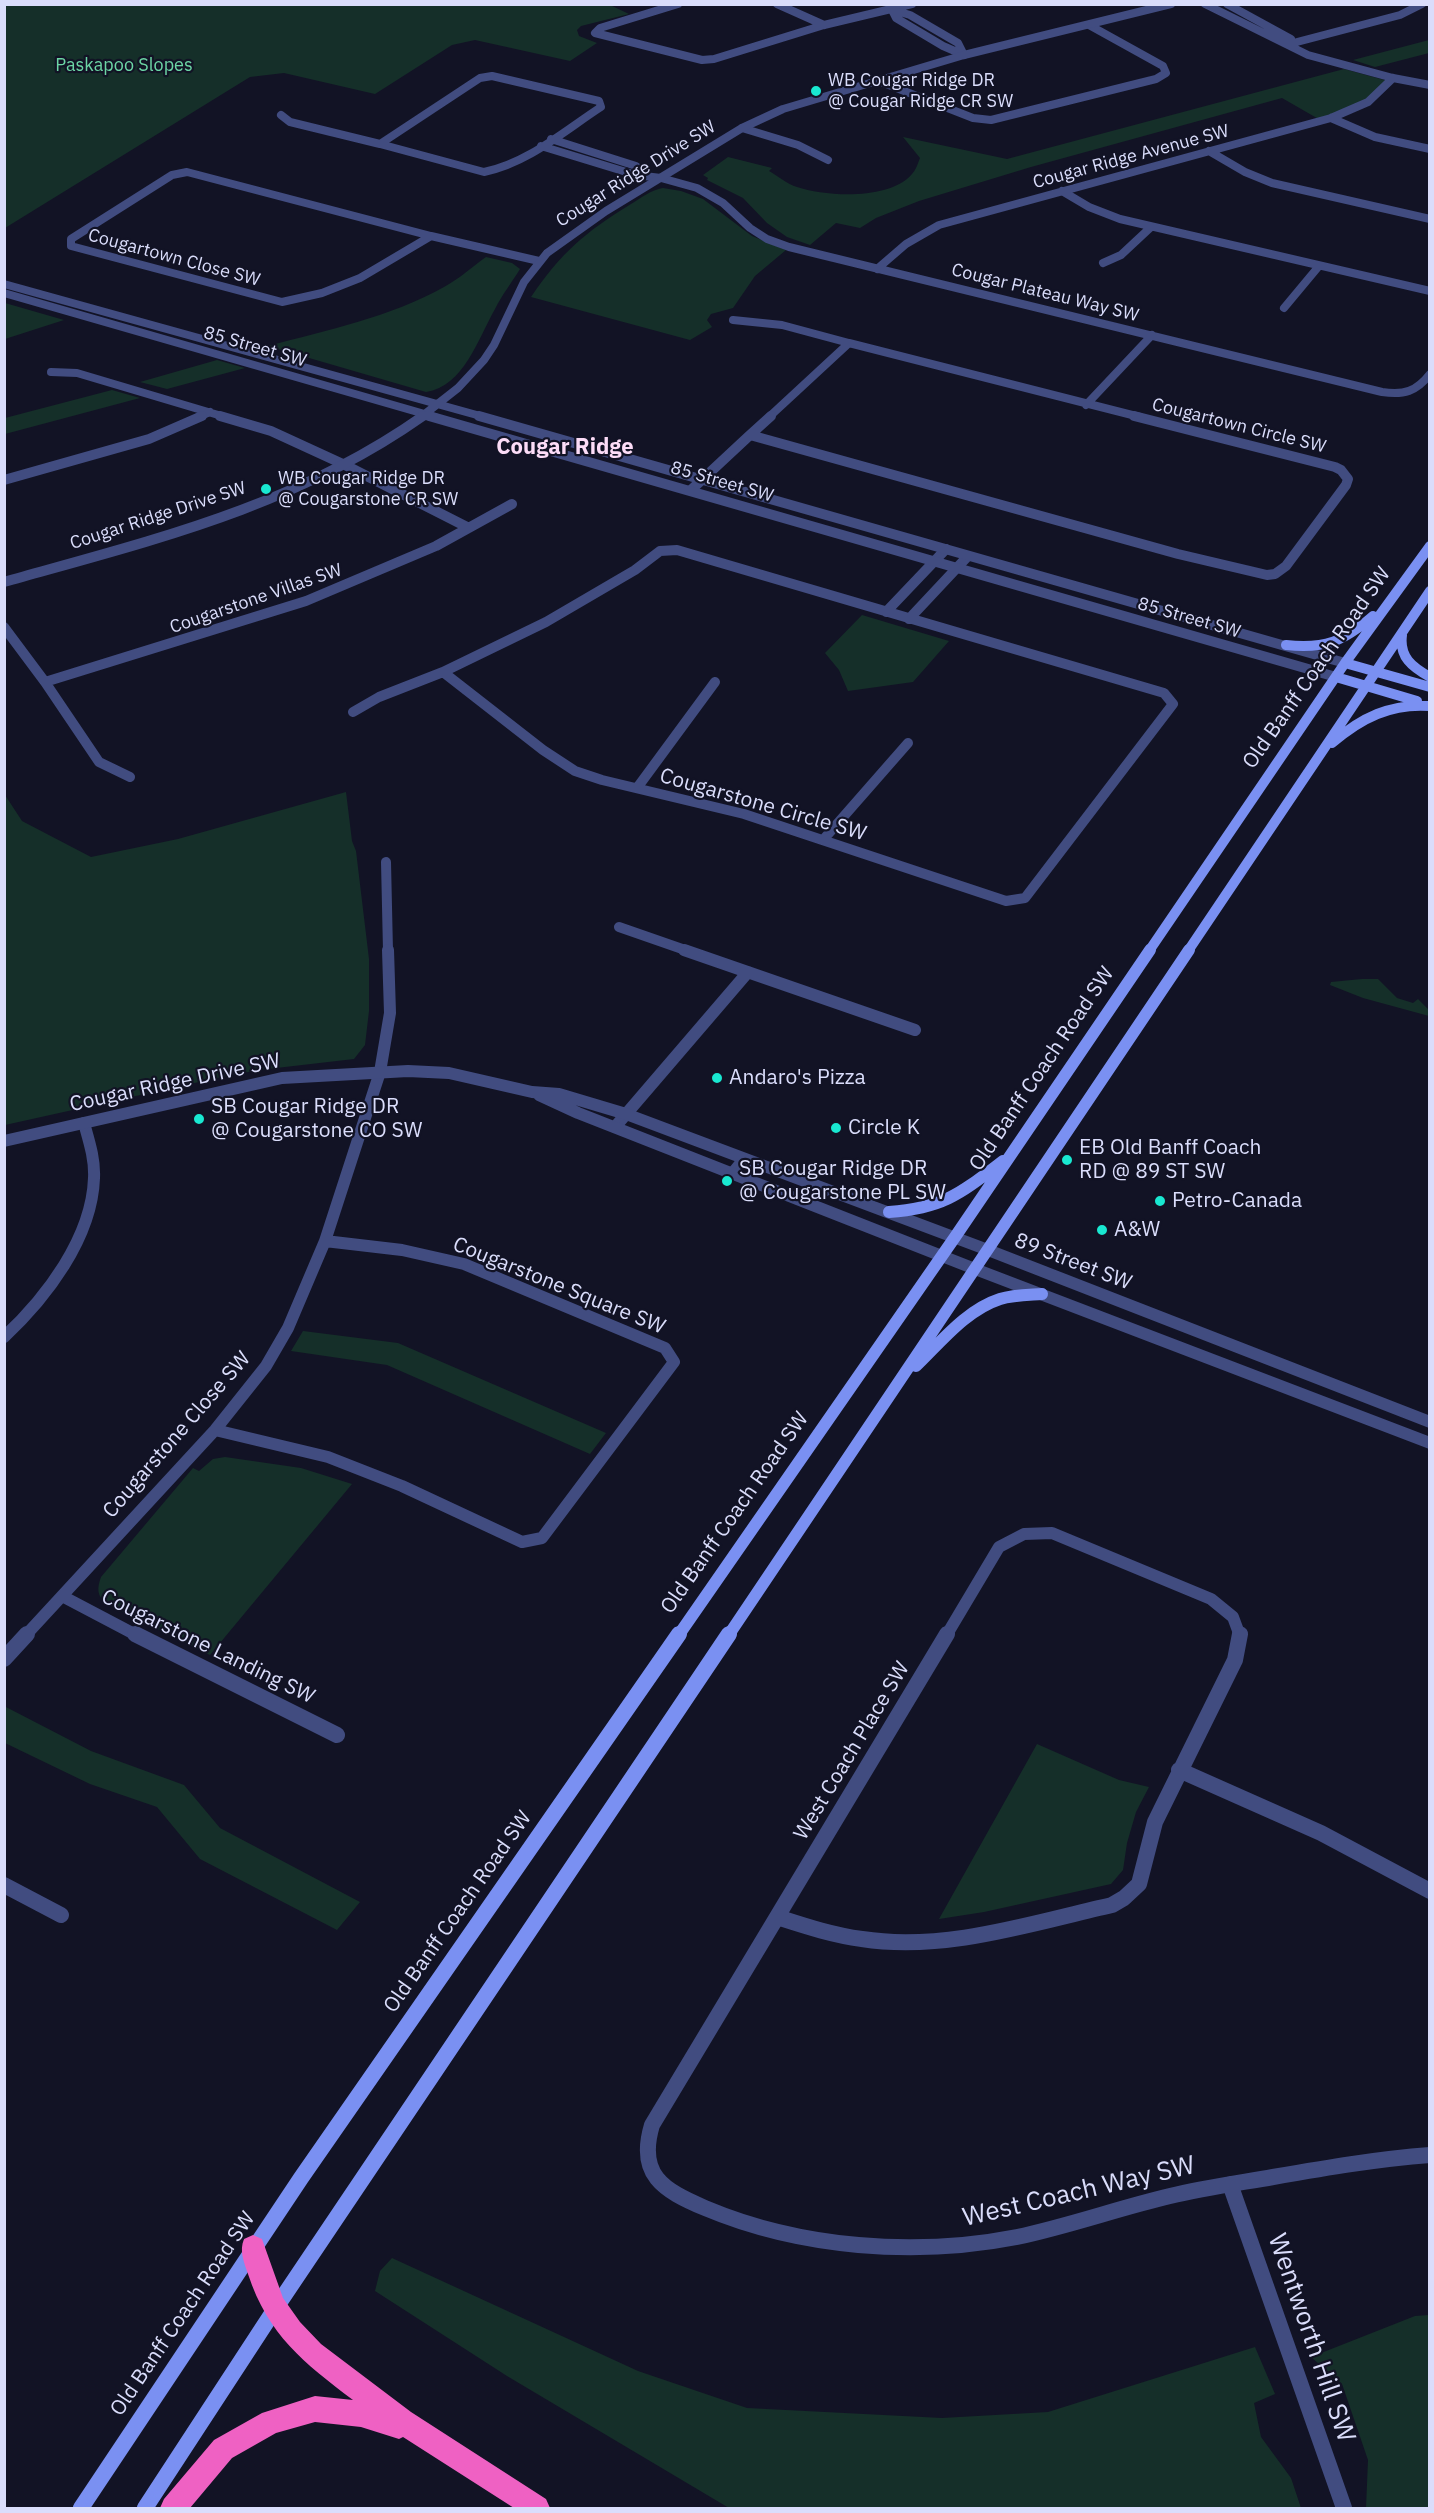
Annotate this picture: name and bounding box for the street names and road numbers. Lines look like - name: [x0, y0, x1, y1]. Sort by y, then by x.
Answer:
- street label: Cougar Ridge Drive SW: [552, 116, 720, 232]
- street label: Cougar Ridge Avenue SW: [1031, 120, 1231, 194]
- street label: Cougartown Close SW: [86, 225, 262, 291]
- street label: Cougar Plateau Way SW: [949, 259, 1141, 327]
- street label: 85 Street SW: [201, 322, 309, 372]
- street label: Cougartown Circle SW: [1150, 394, 1328, 458]
- street label: 85 Street SW: [668, 457, 776, 507]
- street label: Cougar Ridge Drive SW: [67, 477, 249, 555]
- street label: Cougarstone Villas SW: [167, 559, 345, 639]
- street label: Old Banff Coach Road SW: [1238, 562, 1396, 774]
- street label: 85 Street SW: [1135, 593, 1243, 643]
- street label: Cougarstone Circle SW: [657, 763, 869, 847]
- street label: Old Banff Coach Road SW: [964, 962, 1120, 1176]
- street label: Cougar Ridge Drive SW: [67, 1048, 283, 1118]
- street label: 89 Street SW: [1011, 1228, 1135, 1296]
- street label: Cougarstone Square SW: [449, 1232, 669, 1340]
- street label: Cougarstone Close SW: [98, 1347, 256, 1523]
- street label: Old Banff Coach Road SW: [656, 1407, 814, 1619]
- street label: Cougarstone Landing SW: [97, 1584, 319, 1710]
- street label: West Coach Place SW: [789, 1657, 915, 1845]
- street label: Old Banff Coach Road SW: [379, 1806, 537, 2018]
- street label: West Coach Way SW: [960, 2150, 1198, 2234]
- street label: Old Banff Coach Road SW: [105, 2207, 261, 2421]
- street label: Wentworth Hill SW: [1261, 2230, 1361, 2446]

